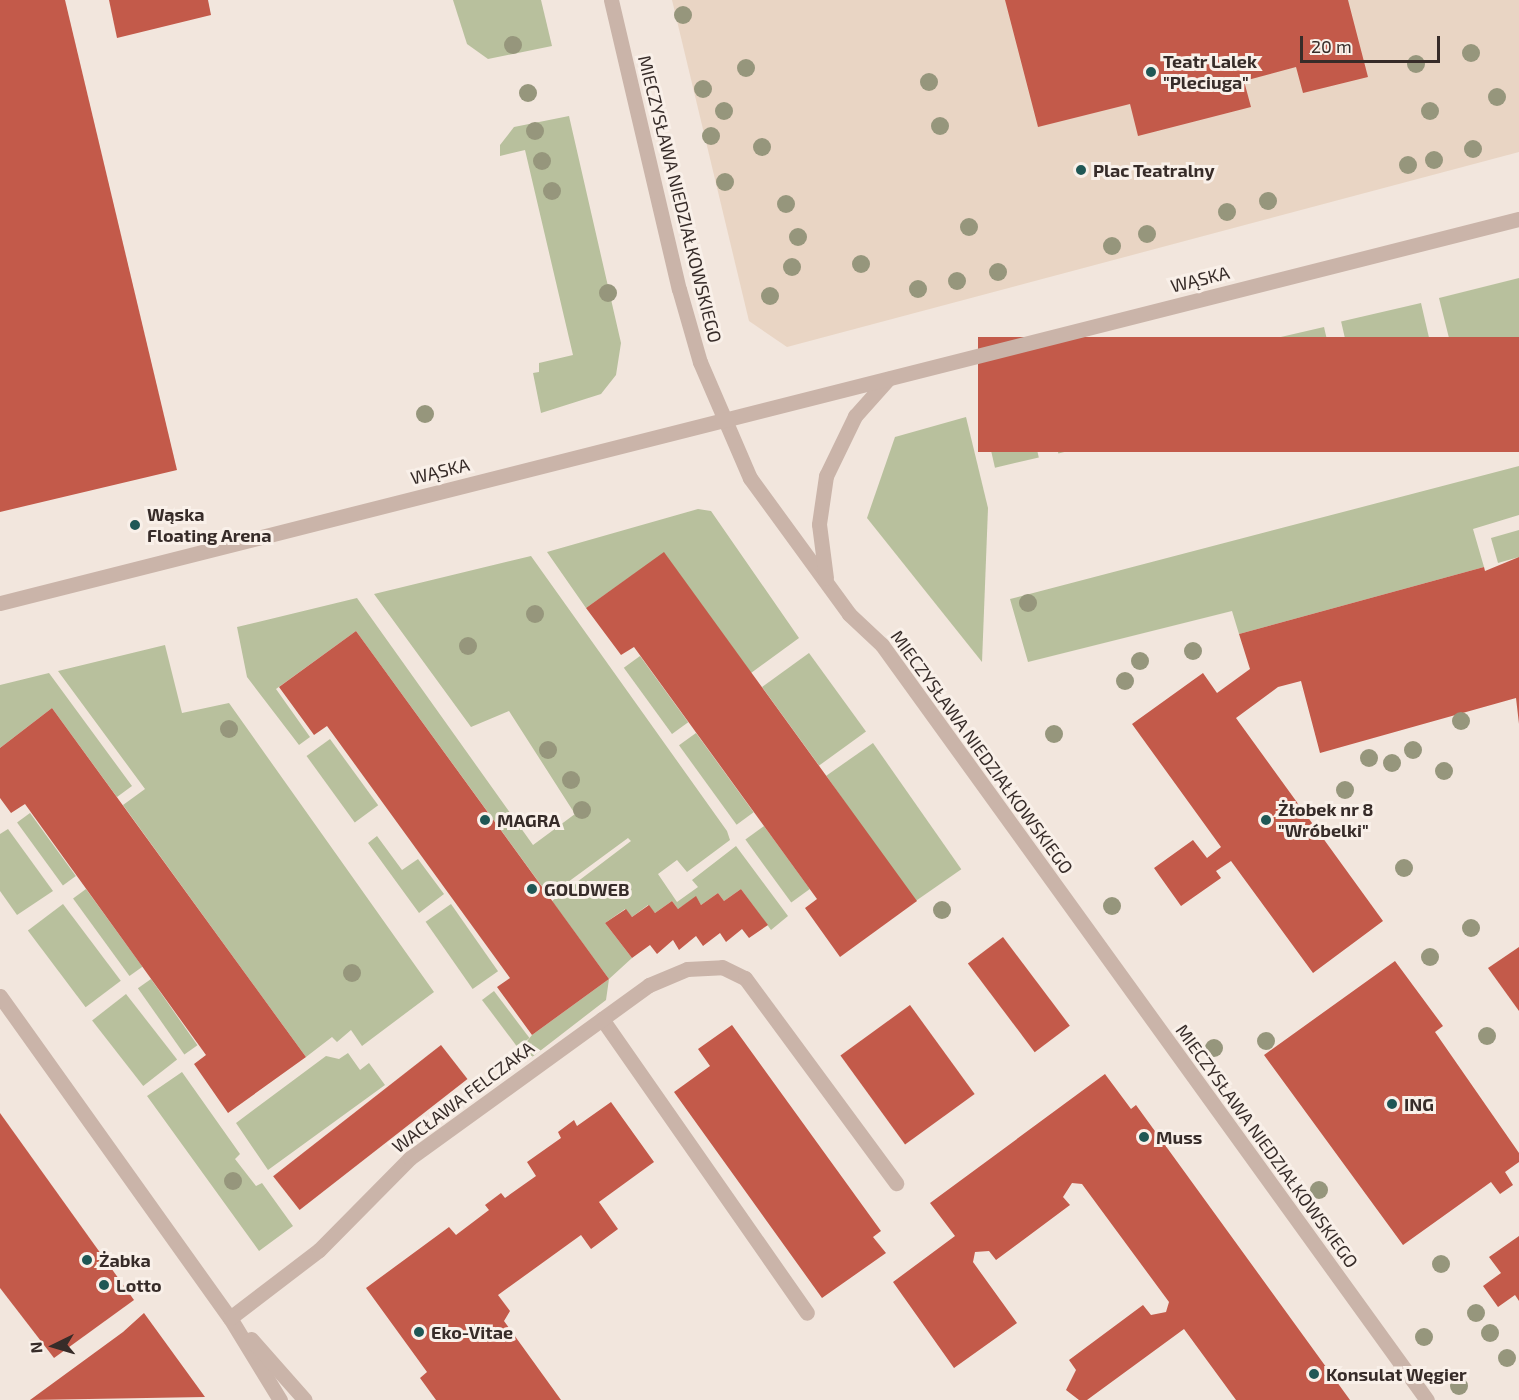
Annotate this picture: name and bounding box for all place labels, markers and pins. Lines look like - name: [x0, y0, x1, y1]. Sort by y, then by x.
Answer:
- place label: Teatr Lalek "Pleciuga": [1163, 51, 1257, 94]
- marker: Teatr Lalek "Pleciuga": [1144, 65, 1158, 79]
- place label: Plac Teatralny: [1093, 159, 1215, 181]
- marker: Plac Teatralny: [1074, 163, 1088, 177]
- place label: Wąska Floating Arena: [147, 504, 272, 546]
- marker: Wąska Floating Arena: [128, 518, 142, 532]
- place label: Żłobek nr 8 "Wróbelki": [1278, 799, 1374, 842]
- place label: MAGRA: [497, 809, 560, 831]
- marker: MAGRA: [478, 813, 492, 827]
- marker: Żłobek nr 8 "Wróbelki": [1259, 813, 1273, 827]
- place label: GOLDWEB: [544, 878, 629, 900]
- marker: GOLDWEB: [525, 882, 539, 896]
- place label: ING: [1404, 1093, 1434, 1115]
- marker: ING: [1385, 1097, 1399, 1111]
- place label: Muss: [1156, 1126, 1202, 1148]
- marker: Muss: [1137, 1130, 1151, 1144]
- place label: Żabka: [99, 1249, 151, 1271]
- marker: Żabka: [80, 1253, 94, 1267]
- place label: Lotto: [116, 1274, 162, 1296]
- marker: Lotto: [97, 1278, 111, 1292]
- place label: Eko-Vitae: [431, 1321, 513, 1343]
- marker: Eko-Vitae: [412, 1325, 426, 1339]
- place label: Konsulat Węgier: [1326, 1363, 1467, 1385]
- marker: Konsulat Węgier: [1307, 1367, 1321, 1381]

